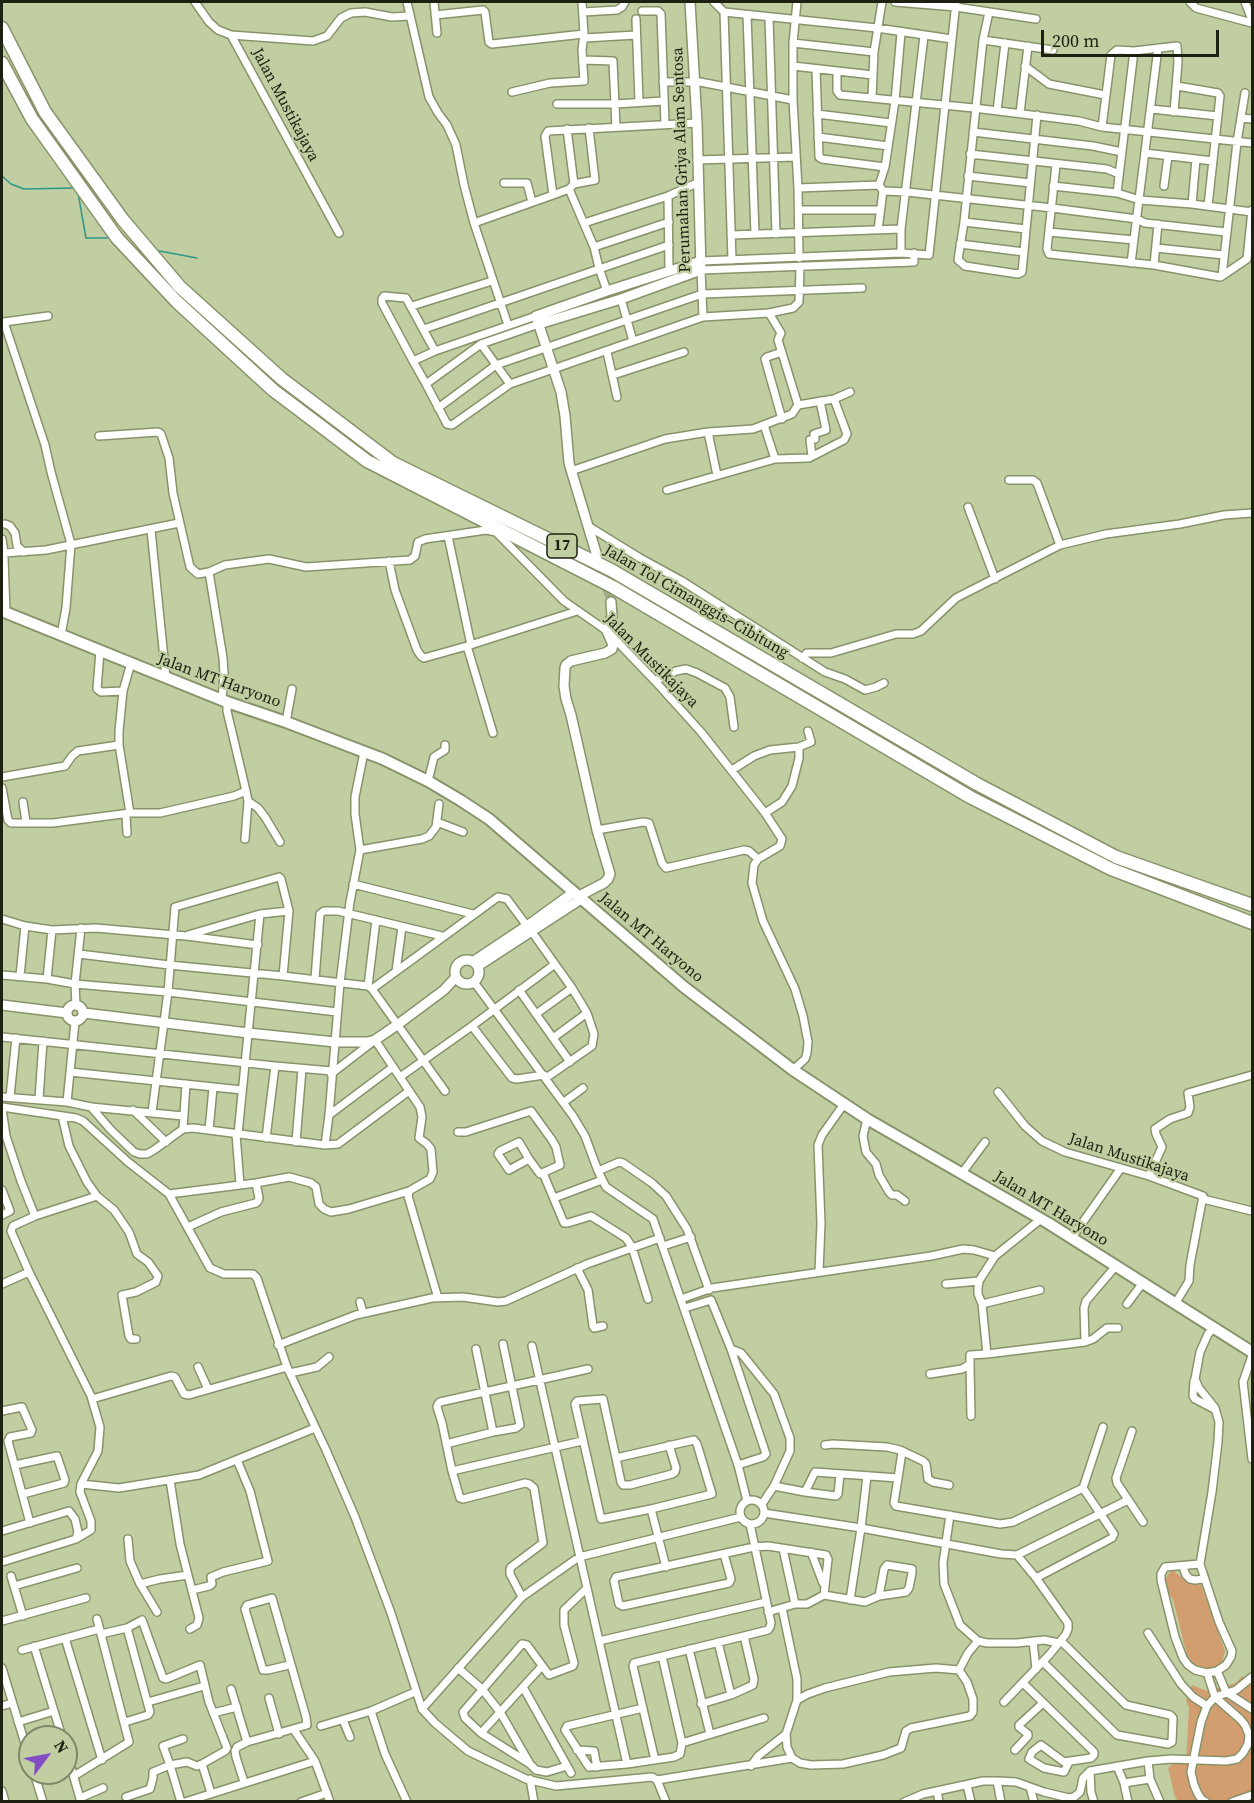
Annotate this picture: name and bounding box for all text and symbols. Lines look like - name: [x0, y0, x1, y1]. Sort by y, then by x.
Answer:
- scale bar: [1044, 18, 1222, 56]
- text: 200 m: [1052, 28, 1099, 53]
- street label: Jalan Mustikajaya: [247, 45, 323, 165]
- street label: Perumahan Griya Alam Sentosa: [668, 47, 696, 273]
- road number: 17: [547, 534, 577, 558]
- street label: Jalan Tol Cimanggis–Cibitung: [600, 541, 792, 663]
- street label: Jalan Mustikajaya: [600, 610, 702, 712]
- street label: Jalan MT Haryono: [155, 650, 283, 712]
- street label: Jalan MT Haryono: [595, 889, 707, 987]
- street label: Jalan Mustikajaya: [1066, 1129, 1192, 1187]
- street label: Jalan MT Haryono: [990, 1167, 1112, 1251]
- north arrow: [18, 1725, 78, 1785]
- text: N: [49, 1736, 74, 1757]

